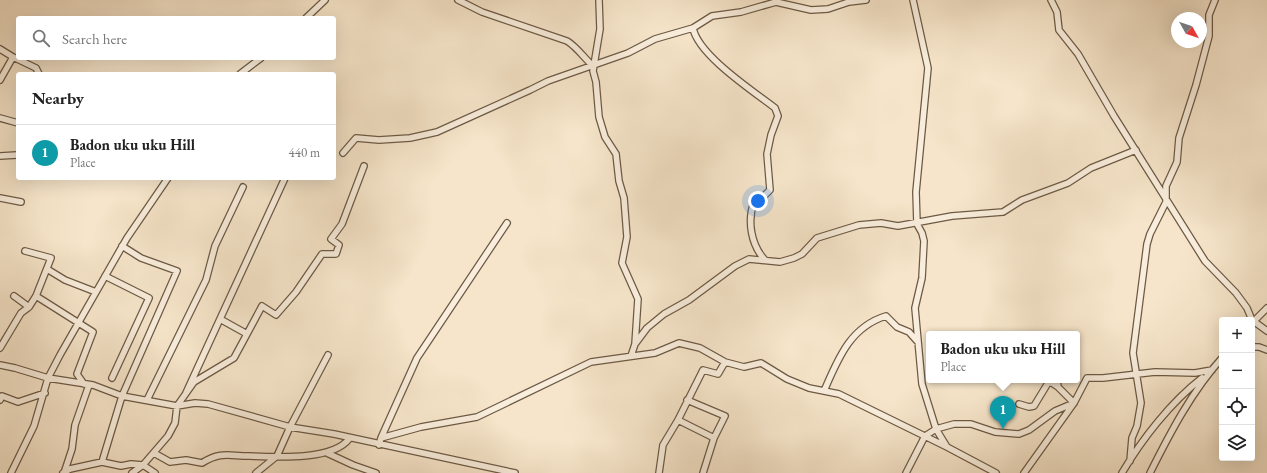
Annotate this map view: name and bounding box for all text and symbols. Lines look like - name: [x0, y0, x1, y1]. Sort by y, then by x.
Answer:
- north arrow: [1171, 12, 1207, 48]
- search box: [16, 16, 336, 60]
- icon: search: [30, 27, 52, 49]
- text: Search here: [62, 29, 127, 48]
- text: Nearby: [32, 87, 84, 109]
- text: Badon uku uku Hill: [70, 135, 195, 154]
- text: 1: [42, 144, 48, 161]
- text: 440 m: [289, 144, 320, 161]
- text: Place: [70, 154, 96, 171]
- your location: [748, 191, 768, 211]
- map controls: [1219, 317, 1255, 461]
- button: +: [1219, 317, 1255, 353]
- popup: [926, 331, 1080, 383]
- text: Badon uku uku Hill: [940, 339, 1066, 358]
- button: −: [1219, 353, 1255, 389]
- text: Place: [940, 358, 966, 375]
- button: locate: [1219, 389, 1255, 425]
- pin: 1: [990, 396, 1016, 429]
- button: layers: [1219, 425, 1255, 461]

